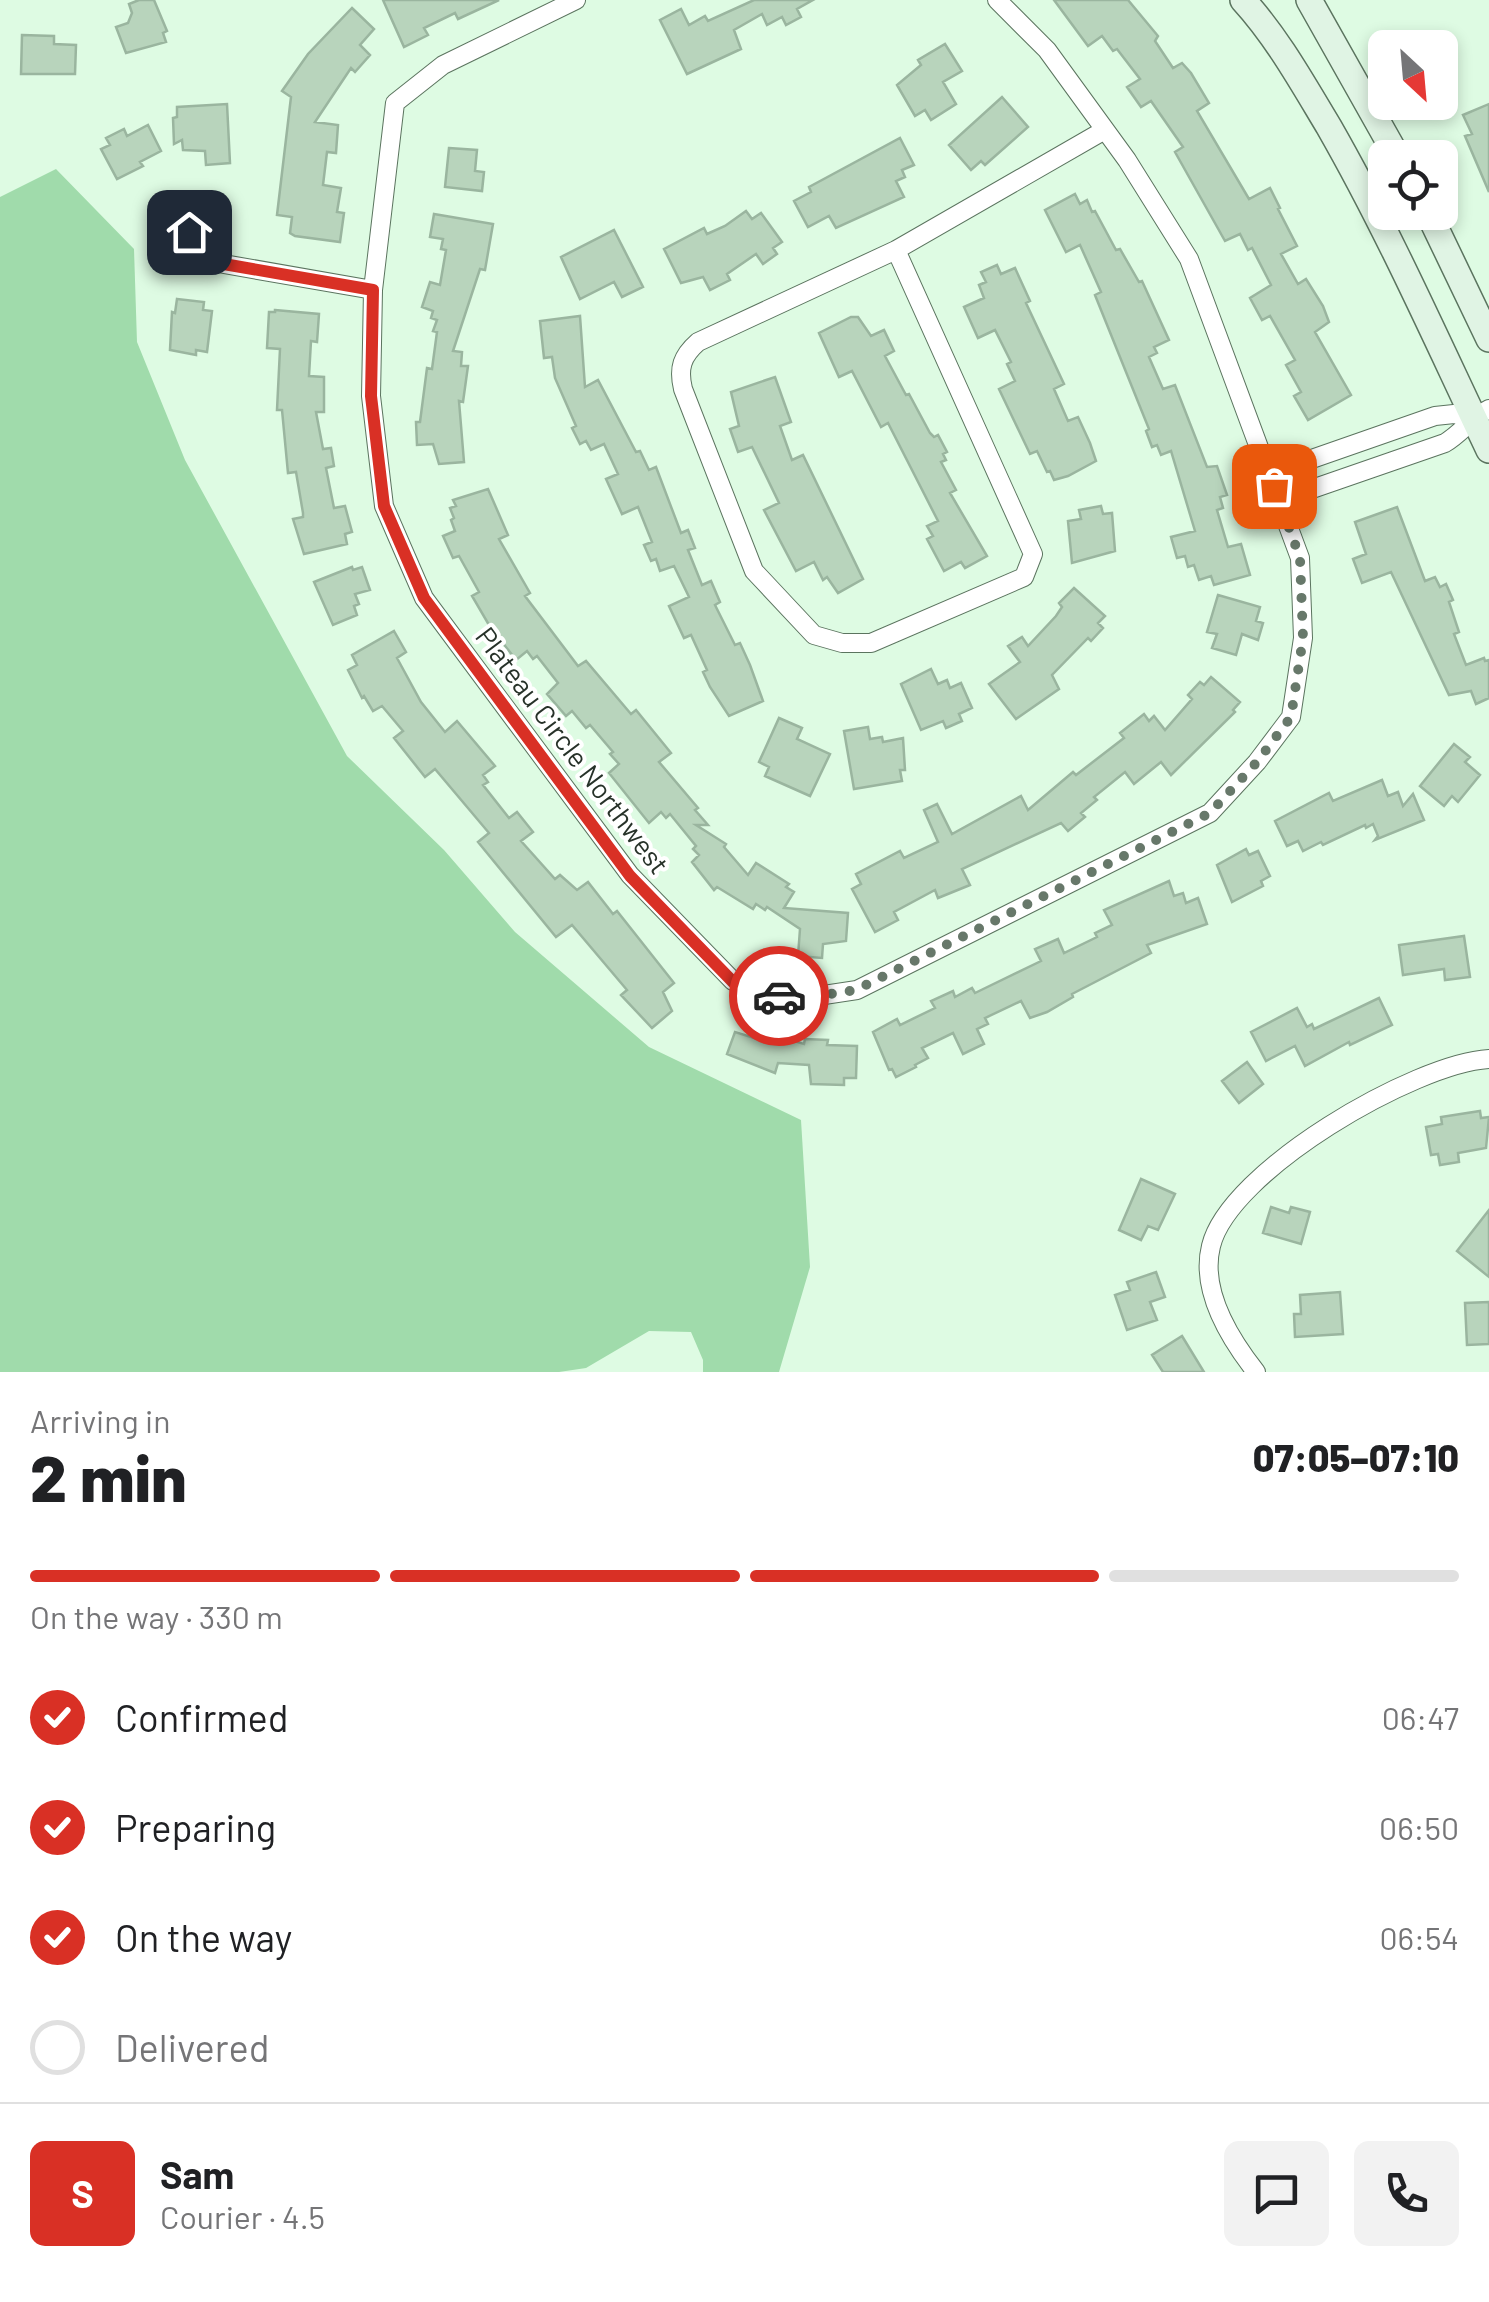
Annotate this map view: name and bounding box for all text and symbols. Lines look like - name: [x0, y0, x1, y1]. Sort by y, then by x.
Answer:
- north arrow: [1368, 30, 1458, 120]
- map controls: [1368, 30, 1458, 230]
- button: locate: [1368, 140, 1458, 230]
- pin: [147, 190, 232, 275]
- icon: home: [162, 205, 217, 260]
- pin: [1232, 444, 1317, 529]
- icon: bag: [1247, 459, 1302, 514]
- street label: Plateau Circle Northwest: [469, 620, 677, 880]
- courier: [729, 946, 829, 1046]
- icon: car: [752, 969, 807, 1024]
- text: Arriving in: [30, 1401, 170, 1439]
- text: 07:05–07:10: [1253, 1434, 1459, 1480]
- text: 2 min: [30, 1437, 187, 1515]
- text: On the way · 330 m: [30, 1597, 283, 1635]
- icon: check: [30, 1690, 85, 1745]
- text: Confirmed: [115, 1694, 288, 1740]
- text: 06:47: [1382, 1698, 1459, 1736]
- icon: check: [30, 1800, 85, 1855]
- text: Preparing: [115, 1804, 276, 1850]
- text: 06:50: [1379, 1808, 1459, 1846]
- icon: check: [30, 1910, 85, 1965]
- text: On the way: [115, 1914, 292, 1960]
- text: 06:54: [1380, 1918, 1459, 1956]
- text: Delivered: [115, 2024, 269, 2070]
- button: chat: [1224, 2141, 1329, 2246]
- button: phone: [1354, 2141, 1459, 2246]
- text: Sam: [160, 2151, 234, 2197]
- text: S: [71, 2170, 94, 2216]
- text: Courier · 4.5: [160, 2197, 325, 2235]

